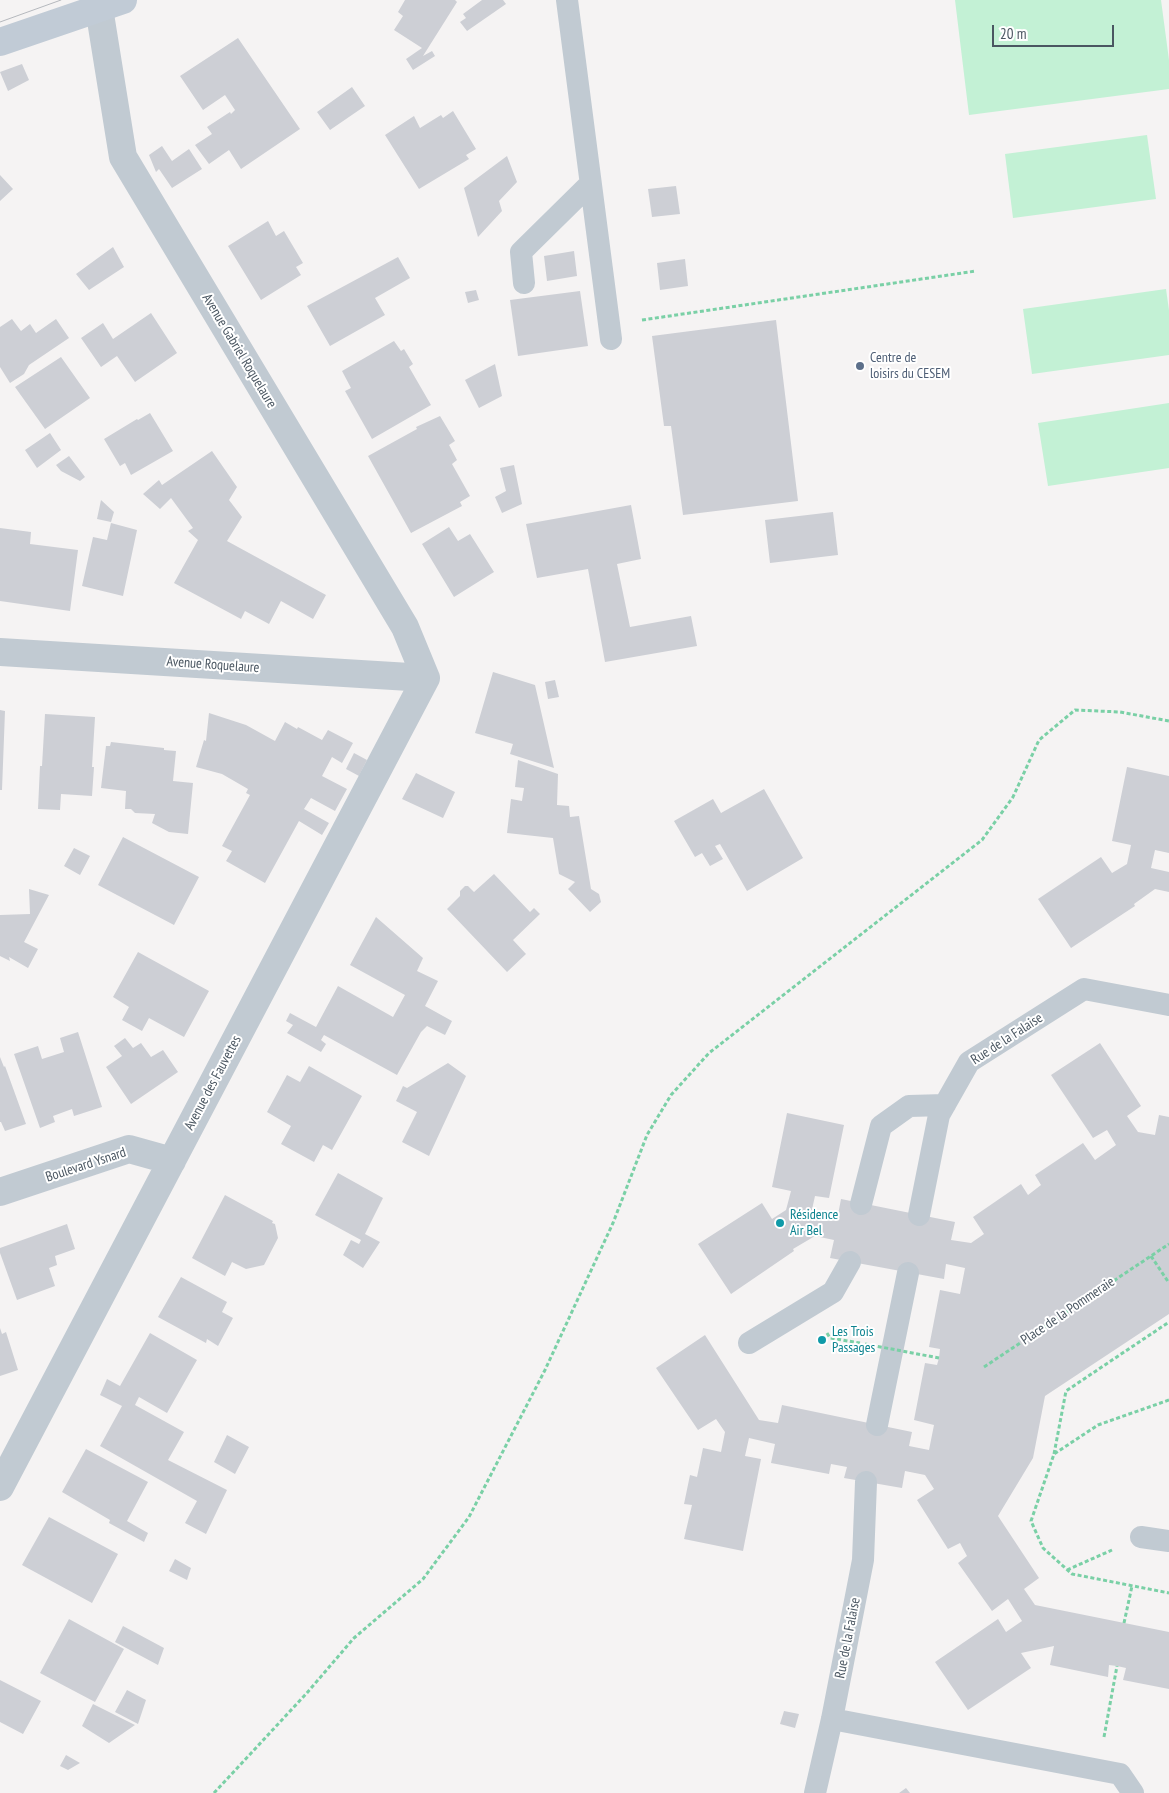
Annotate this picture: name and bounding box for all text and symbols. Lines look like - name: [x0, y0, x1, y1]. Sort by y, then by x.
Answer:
- scale bar: [994, 15, 1116, 47]
- text: 20 m: [1000, 24, 1026, 43]
- street label: Avenue Gabriel Roquelaure: [198, 291, 280, 411]
- place label: Centre de loisirs du CESEM: [870, 350, 950, 382]
- marker: Centre de loisirs du CESEM: [854, 360, 866, 372]
- street label: Avenue Roquelaure: [166, 653, 260, 677]
- street label: Rue de la Falaise: [968, 1010, 1046, 1068]
- street label: Avenue des Fauvettes: [181, 1033, 245, 1133]
- street label: Boulevard Ysnard: [44, 1144, 128, 1186]
- place label: Résidence Air Bel: [790, 1207, 838, 1240]
- marker: Résidence Air Bel: [774, 1217, 786, 1229]
- street label: Place de la Pommeraie: [1018, 1273, 1118, 1349]
- place label: Les Trois Passages: [832, 1324, 875, 1356]
- marker: Les Trois Passages: [816, 1334, 828, 1346]
- street label: Rue de la Falaise: [832, 1596, 864, 1680]

